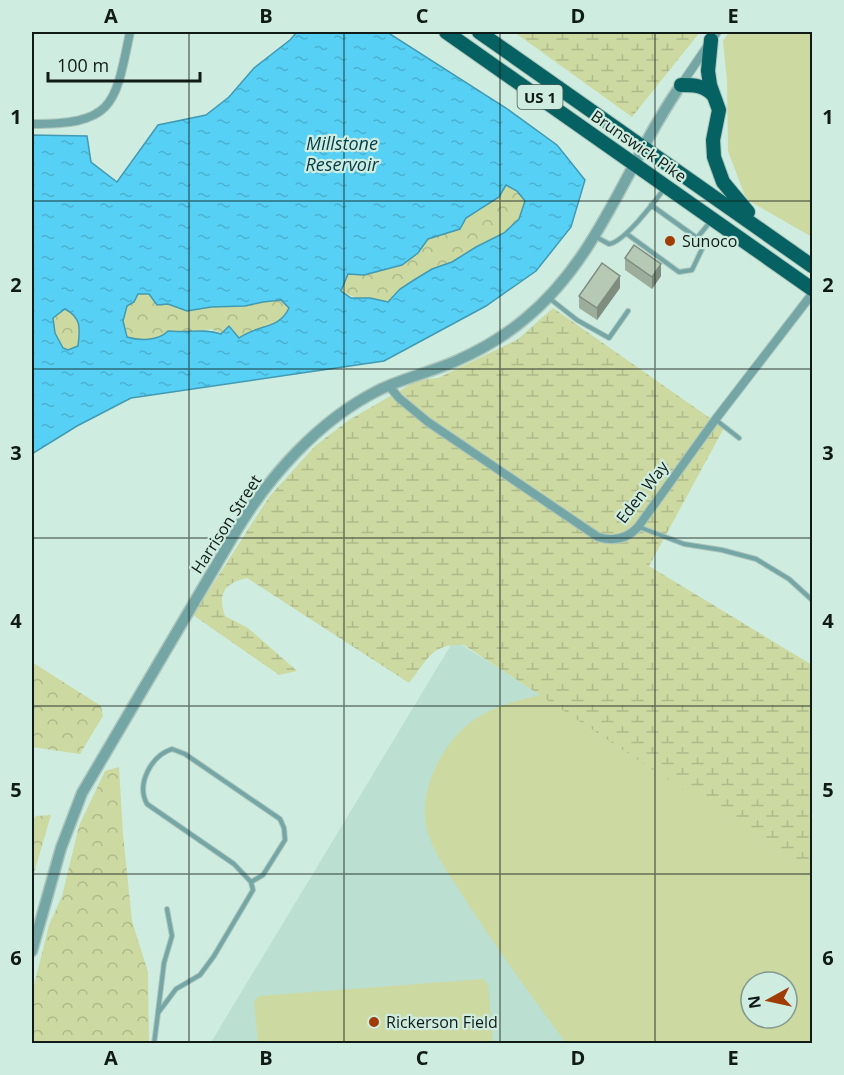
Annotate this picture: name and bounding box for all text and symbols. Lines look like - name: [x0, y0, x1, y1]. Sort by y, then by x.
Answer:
- text: A: [104, 2, 118, 29]
- text: B: [259, 2, 273, 29]
- text: C: [416, 2, 429, 29]
- text: D: [571, 2, 585, 29]
- text: E: [727, 2, 739, 29]
- scale bar: [48, 45, 200, 83]
- text: 100 m: [57, 53, 109, 77]
- road number: US 1: [518, 85, 562, 109]
- text: 1: [10, 103, 22, 130]
- text: 1: [822, 103, 834, 130]
- street label: Brunswick Pike: [587, 105, 691, 187]
- water label: Millstone Reservoir: [305, 131, 379, 176]
- place label: Sunoco: [682, 230, 737, 252]
- marker: Sunoco: [663, 234, 677, 248]
- text: 2: [10, 271, 22, 298]
- text: 2: [822, 271, 834, 298]
- text: 3: [10, 439, 22, 466]
- text: 3: [822, 439, 834, 466]
- street label: Eden Way: [611, 456, 674, 528]
- street label: Harrison Street: [186, 470, 266, 578]
- text: 4: [10, 607, 22, 634]
- text: 4: [822, 607, 834, 634]
- text: 5: [10, 776, 22, 803]
- text: 5: [822, 776, 834, 803]
- text: 6: [10, 944, 22, 971]
- text: 6: [822, 944, 834, 971]
- north arrow: [739, 970, 799, 1030]
- text: N: [742, 994, 766, 1010]
- place label: Rickerson Field: [386, 1011, 498, 1033]
- marker: Rickerson Field: [367, 1015, 381, 1029]
- text: A: [104, 1044, 118, 1071]
- text: B: [259, 1044, 273, 1071]
- text: C: [416, 1044, 429, 1071]
- text: D: [571, 1044, 585, 1071]
- text: E: [727, 1044, 739, 1071]

